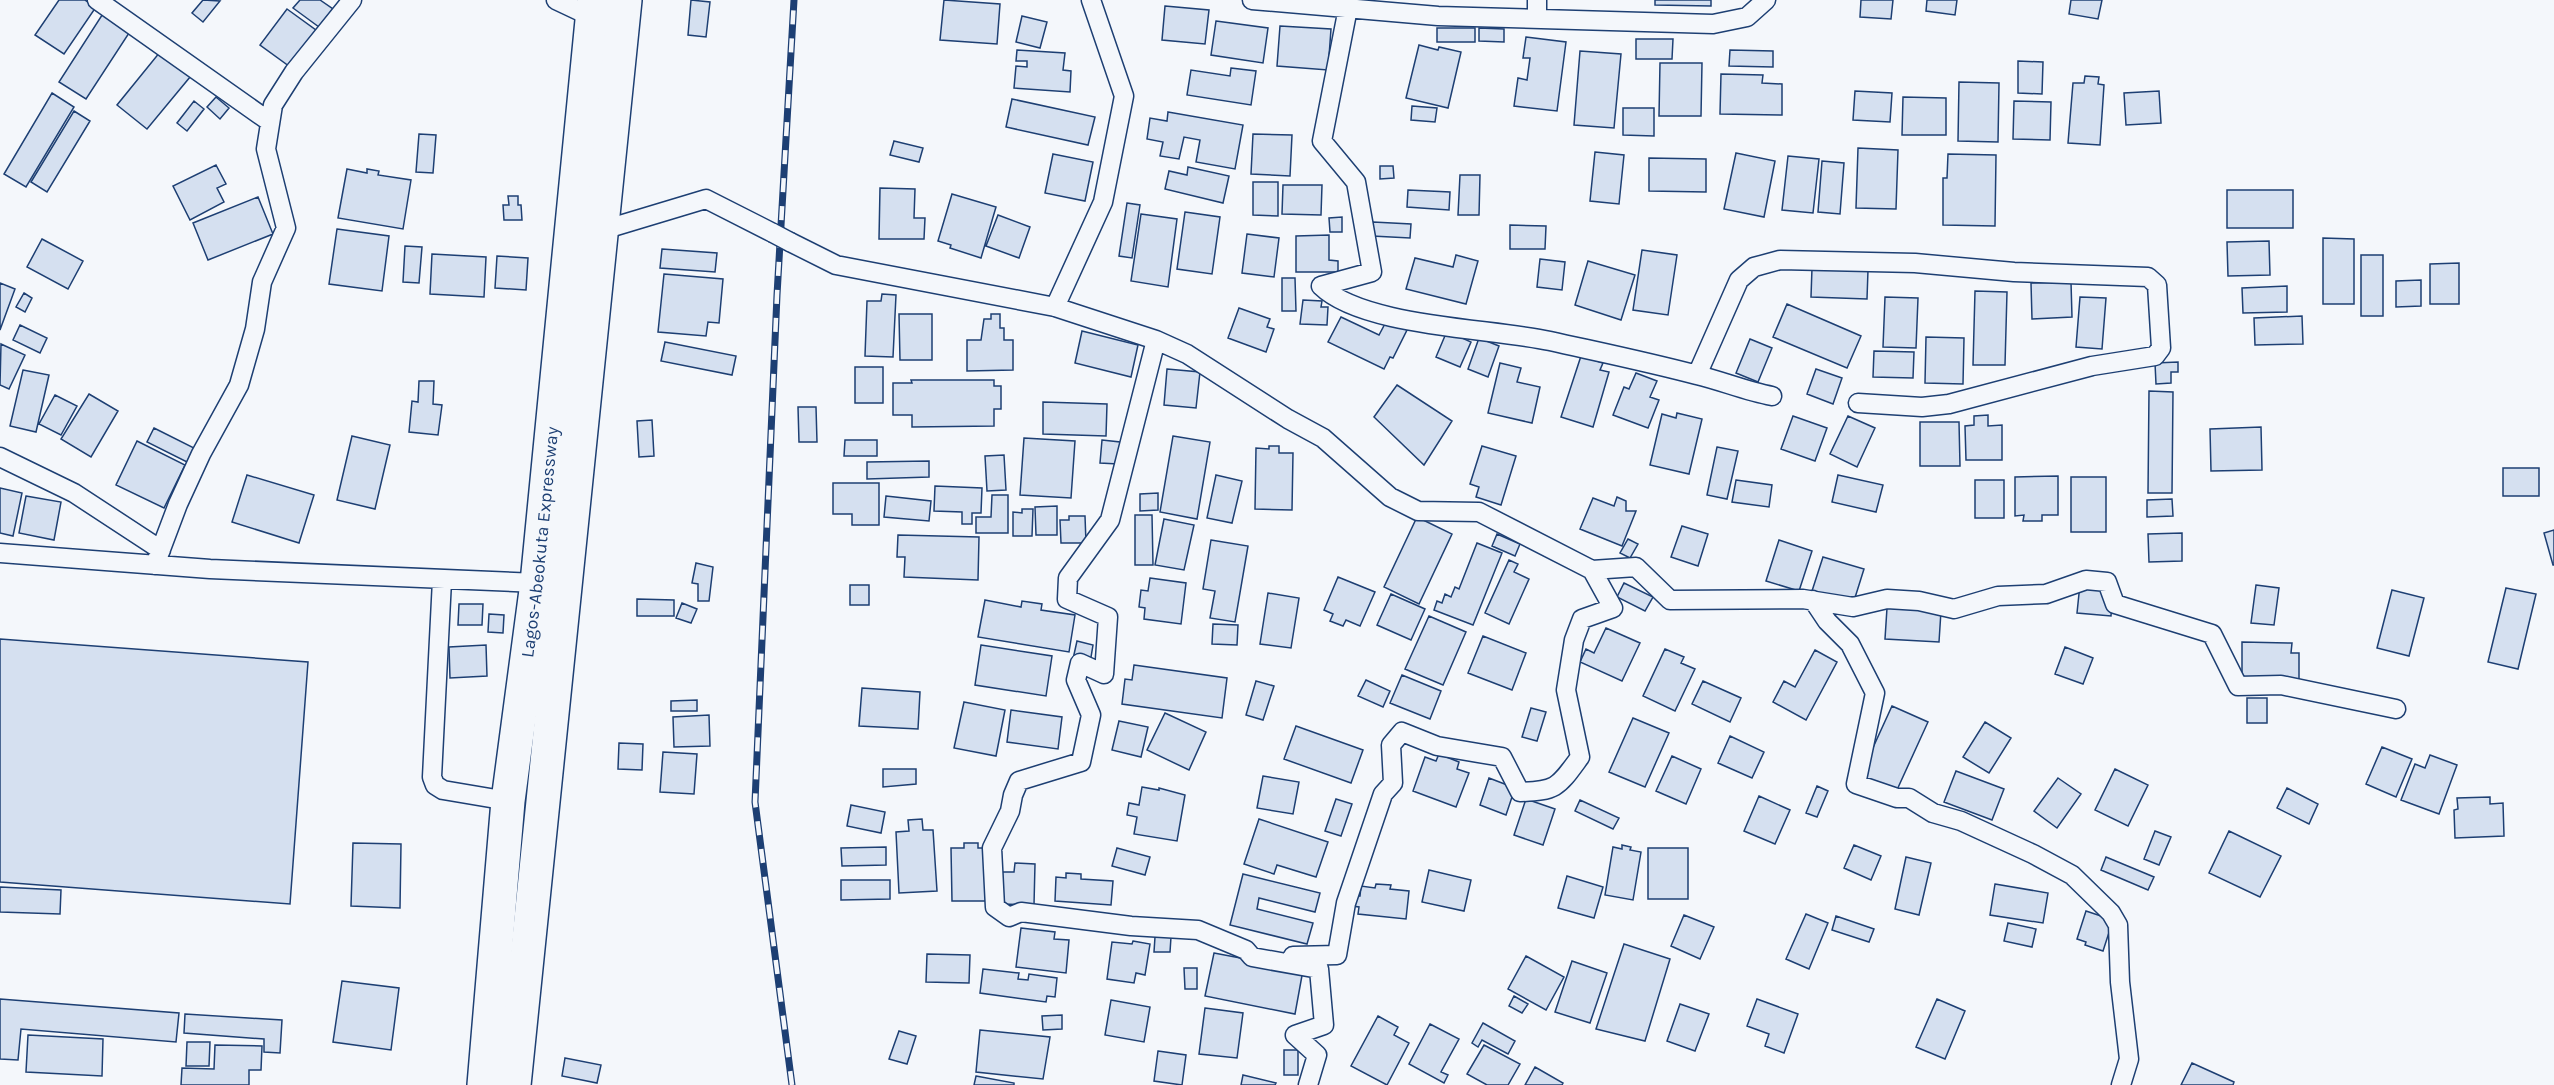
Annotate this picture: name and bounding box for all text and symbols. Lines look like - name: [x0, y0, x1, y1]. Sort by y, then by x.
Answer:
- street label: Lagos-Abeokuta Expressway: [516, 425, 563, 659]

